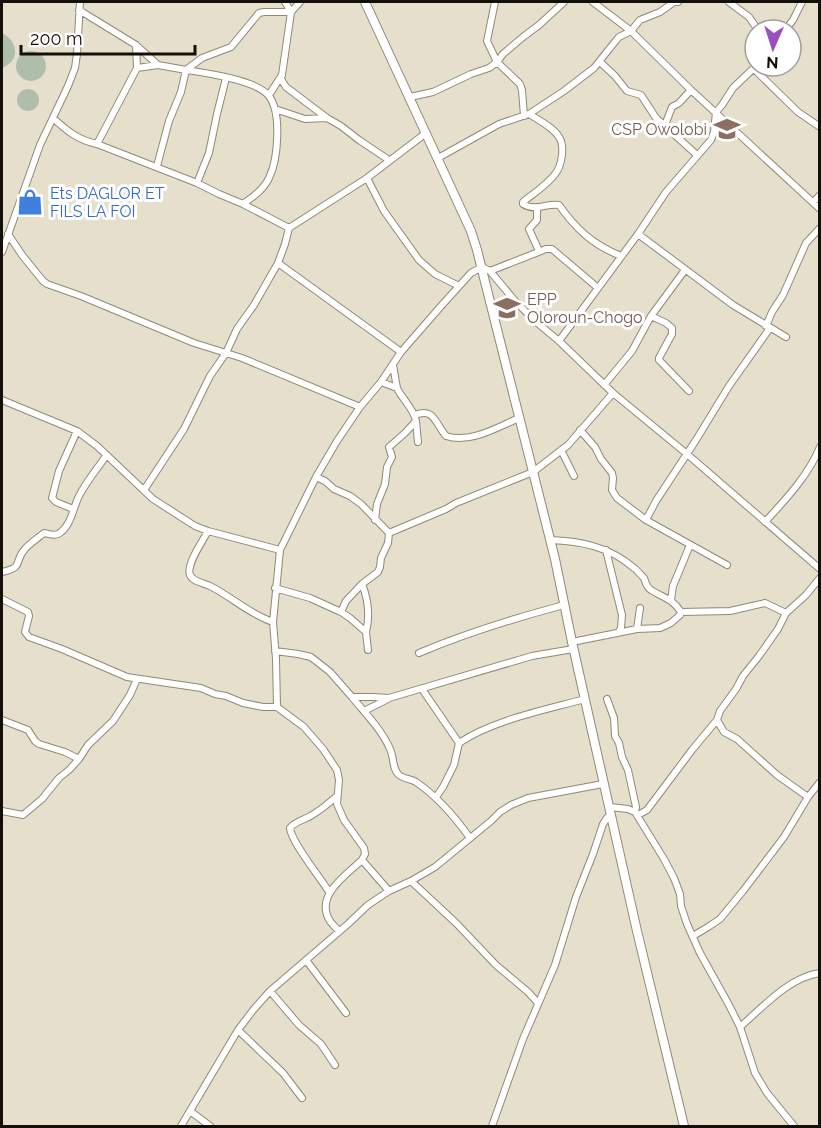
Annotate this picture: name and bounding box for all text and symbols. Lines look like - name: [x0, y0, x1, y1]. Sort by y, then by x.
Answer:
- scale bar: [21, 18, 195, 56]
- north arrow: [743, 18, 803, 78]
- text: 200 m: [30, 28, 83, 49]
- text: N: [766, 53, 779, 72]
- school or university icon: CSP Owolobi: [712, 114, 742, 144]
- place label: CSP Owolobi: [611, 120, 707, 139]
- place label: Ets DAGLOR ET FILS LA FOI: [50, 184, 165, 221]
- shop icon: Ets DAGLOR ET FILS LA FOI: [15, 187, 45, 217]
- place label: EPP Oloroun-Chogo: [527, 290, 643, 327]
- school or university icon: EPP Oloroun-Chogo: [492, 293, 522, 323]

